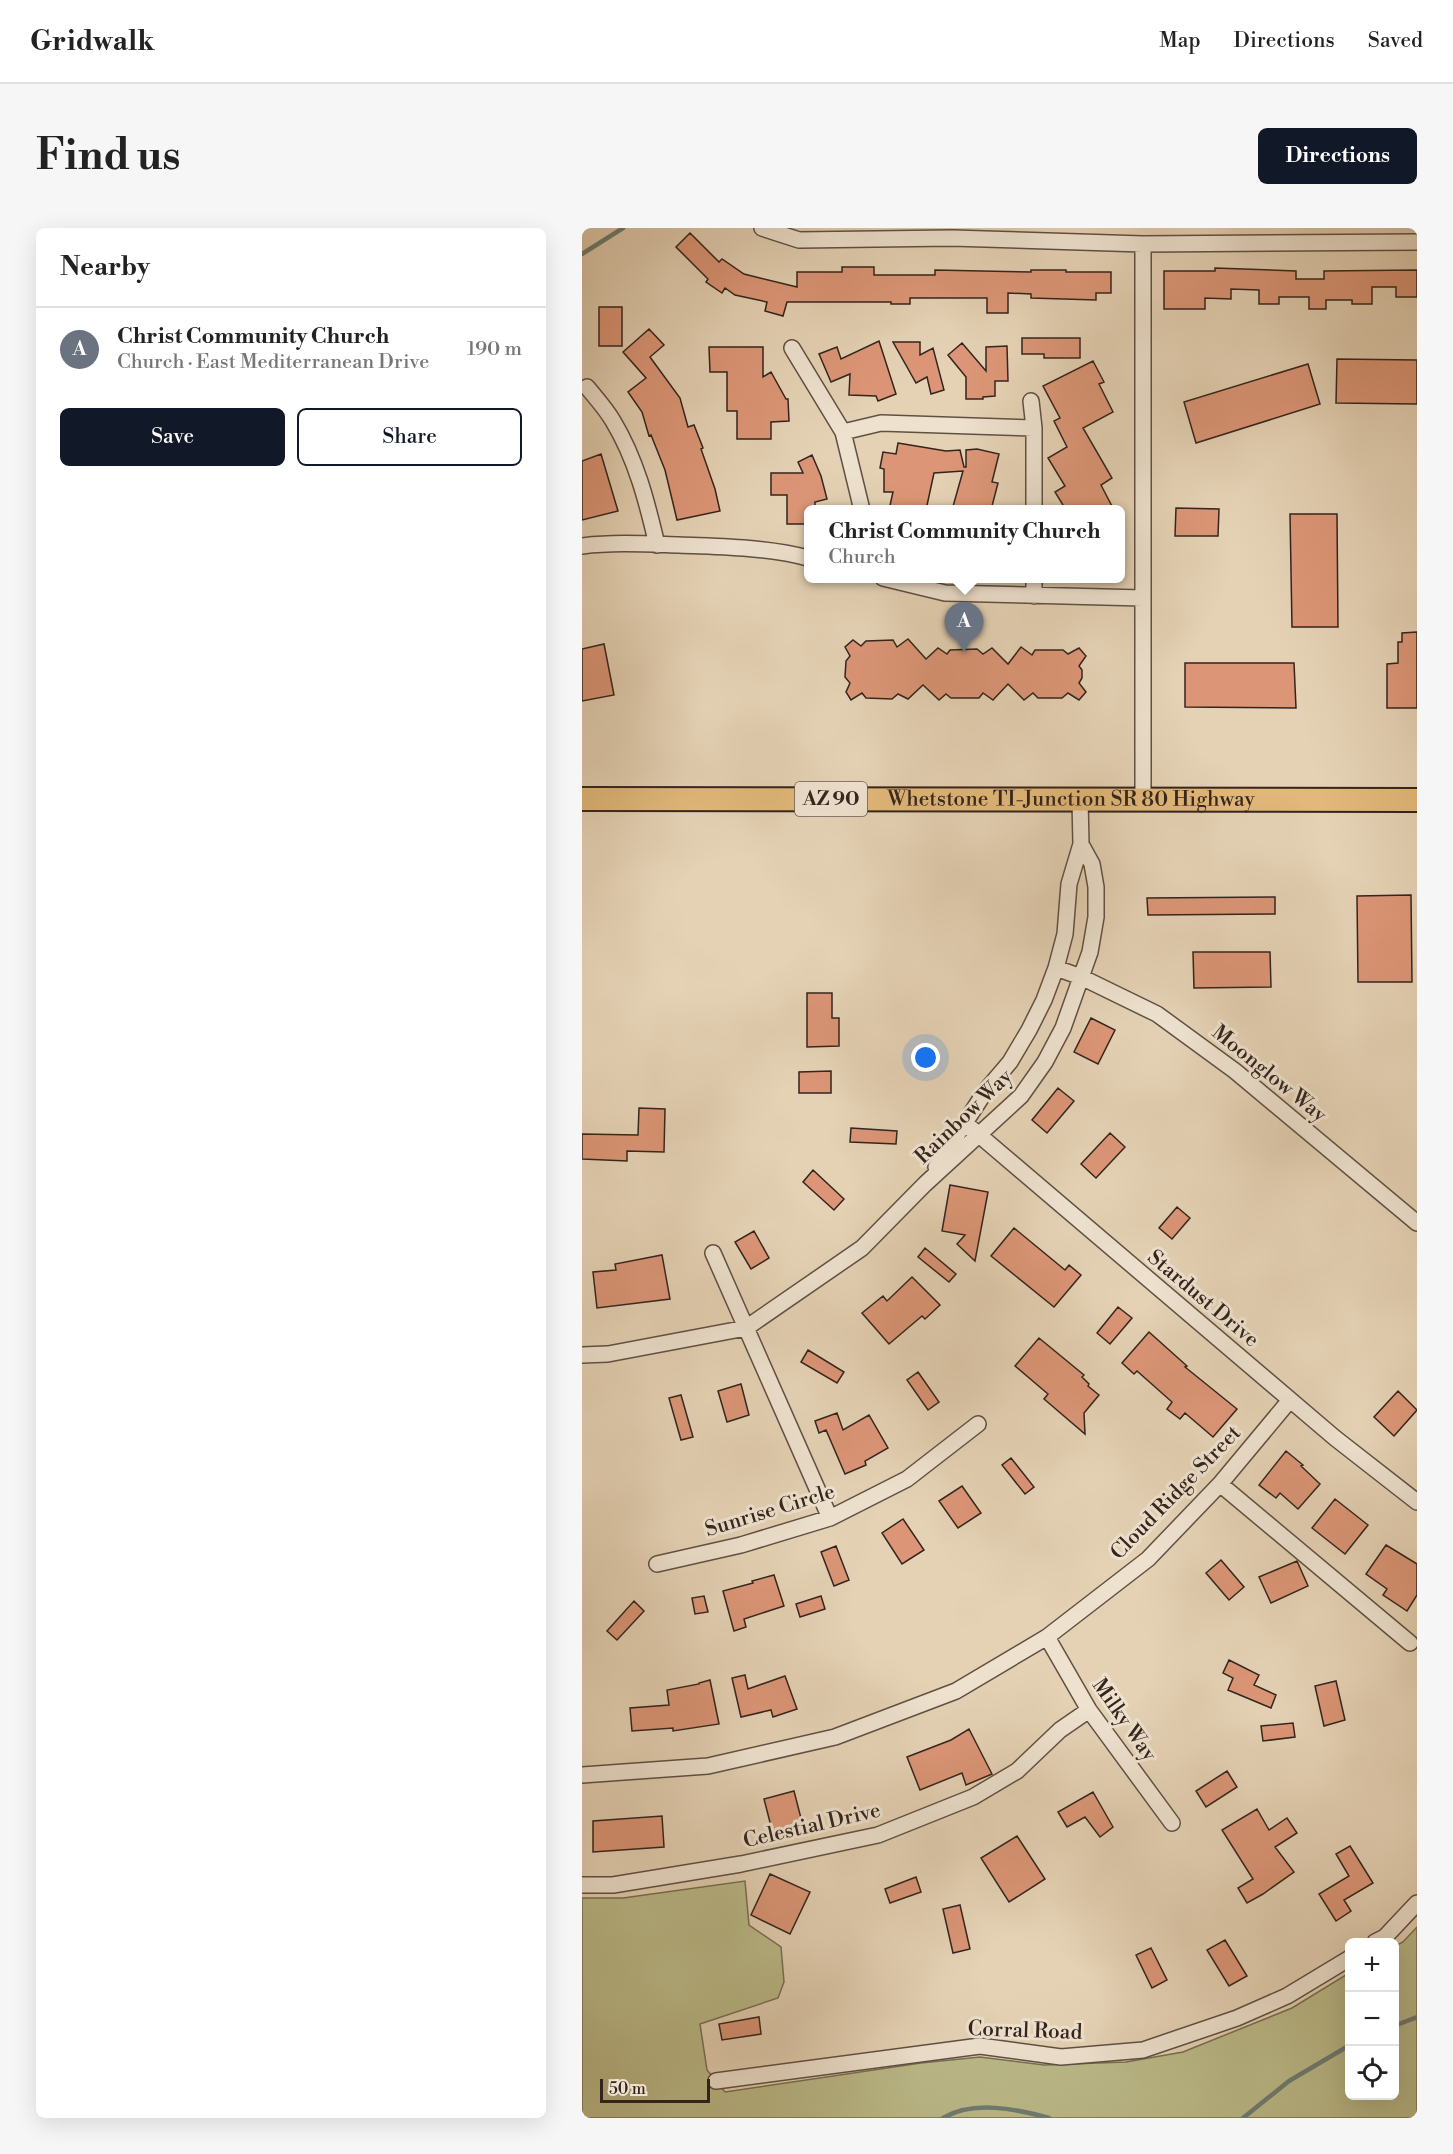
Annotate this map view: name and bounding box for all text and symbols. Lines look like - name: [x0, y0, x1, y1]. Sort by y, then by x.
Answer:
- text: Gridwalk: [30, 24, 154, 59]
- text: Map: [1159, 28, 1201, 54]
- text: Directions: [1234, 28, 1335, 54]
- text: Saved: [1368, 28, 1423, 54]
- button: Directions: [1258, 128, 1417, 184]
- text: Find us: [36, 130, 180, 183]
- text: Nearby: [60, 251, 150, 283]
- text: Christ Community Church: [117, 323, 389, 350]
- text: A: [72, 337, 87, 362]
- text: 190 m: [467, 337, 522, 362]
- text: Church · East Mediterranean Drive: [117, 350, 429, 375]
- button: Save: [60, 408, 285, 466]
- button: Share: [297, 408, 522, 466]
- popup: [804, 505, 1125, 583]
- text: Christ Community Church: [828, 518, 1101, 545]
- text: Church: [828, 545, 896, 570]
- pin: A: [944, 602, 983, 652]
- road number: AZ 90: [795, 782, 867, 816]
- street label: Whetstone TI-Junction SR 80 Highway: [886, 786, 1256, 813]
- street label: Moonglow Way: [1206, 1020, 1332, 1129]
- your location: [911, 1043, 940, 1072]
- street label: Rainbow Way: [910, 1063, 1019, 1170]
- street label: Stardust Drive: [1142, 1245, 1264, 1353]
- street label: Cloud Ridge Street: [1105, 1420, 1247, 1566]
- street label: Sunrise Circle: [702, 1479, 838, 1543]
- street label: Milky Way: [1086, 1673, 1162, 1767]
- street label: Celestial Drive: [741, 1798, 883, 1854]
- map controls: [1345, 1938, 1399, 2100]
- button: +: [1345, 1938, 1399, 1992]
- button: −: [1345, 1992, 1399, 2046]
- street label: Corral Road: [967, 2016, 1083, 2046]
- button: locate: [1345, 2046, 1399, 2100]
- scale bar: [600, 2076, 710, 2104]
- text: 50 m: [609, 2079, 646, 2099]

